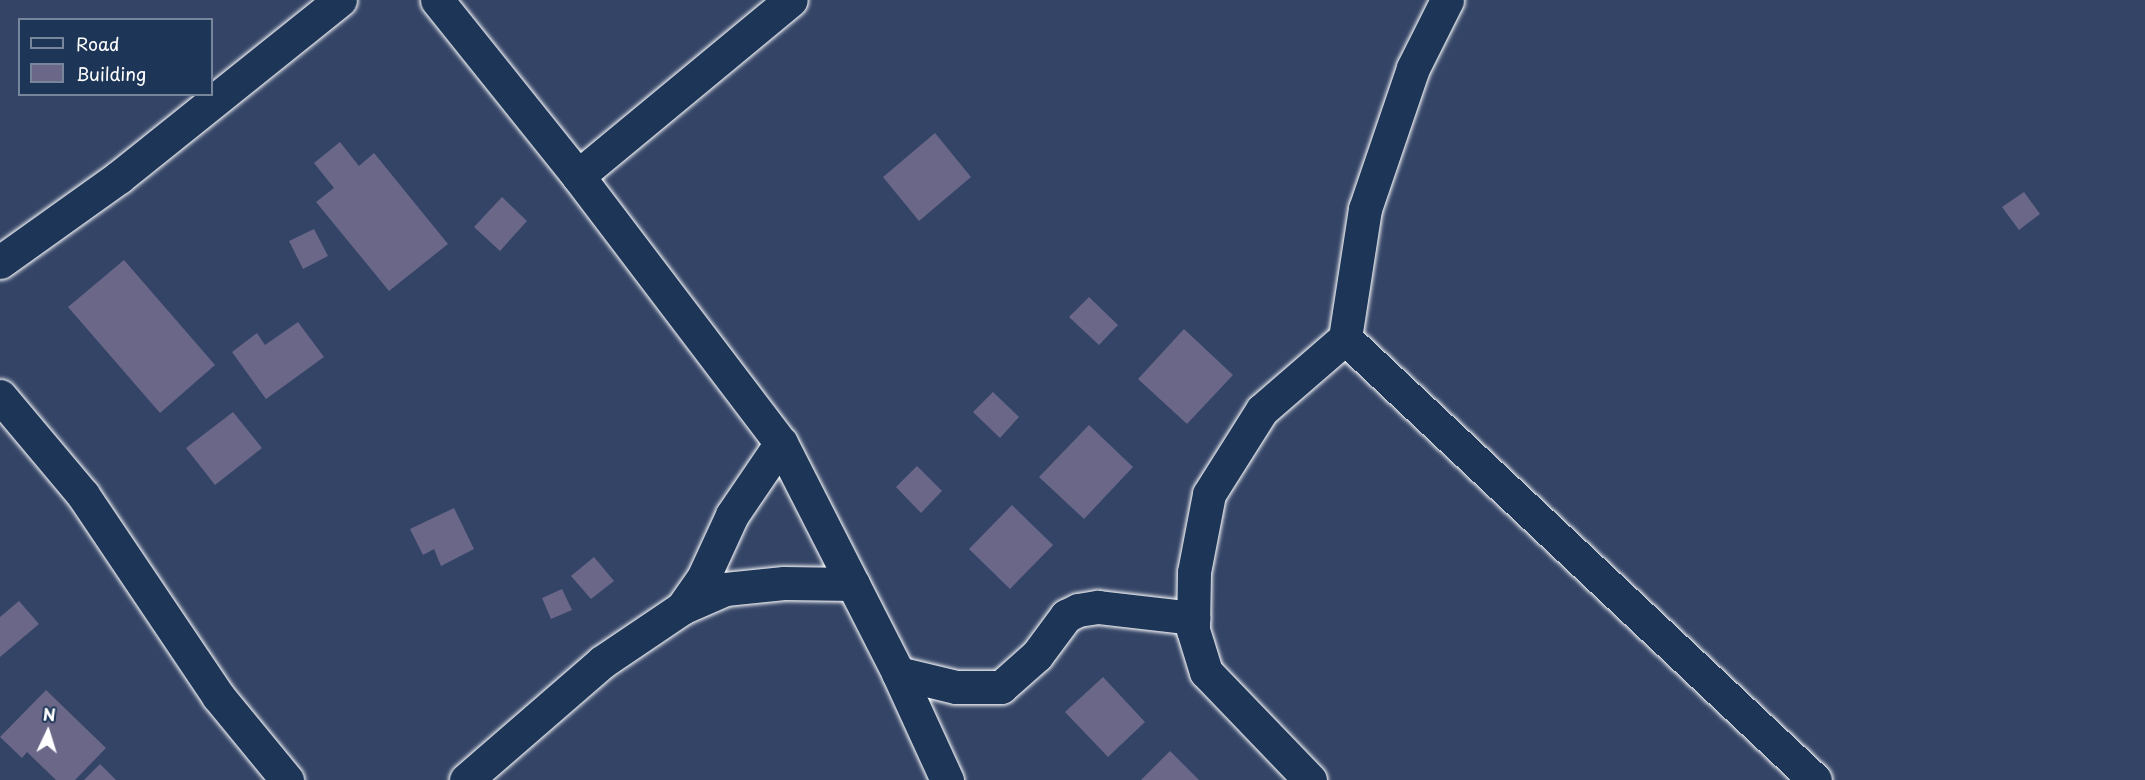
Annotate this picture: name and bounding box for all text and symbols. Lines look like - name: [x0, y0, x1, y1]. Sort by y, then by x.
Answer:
- legend: [18, 18, 213, 96]
- text: Road: [76, 30, 120, 57]
- text: Building: [76, 60, 146, 87]
- north arrow: [18, 702, 78, 762]
- text: N: [42, 702, 56, 726]

